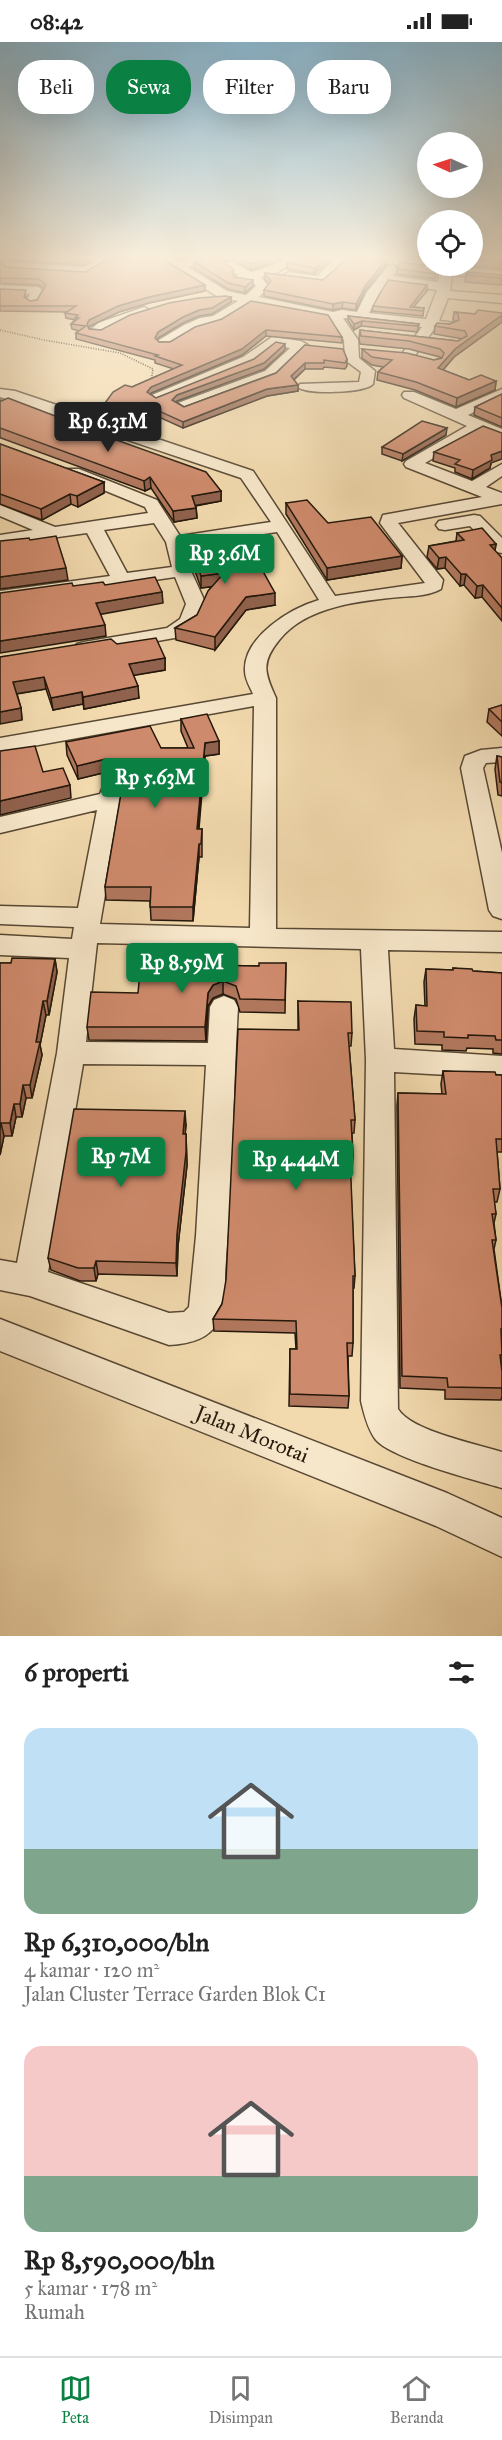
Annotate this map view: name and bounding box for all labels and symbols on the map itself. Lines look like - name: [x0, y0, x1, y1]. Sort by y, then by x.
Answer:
- north arrow: [417, 132, 483, 198]
- pin: Rp 6.31M: [46, 402, 170, 453]
- pin: Rp 3.6M: [170, 534, 280, 585]
- pin: Rp 5.63M: [93, 758, 217, 809]
- pin: Rp 8.59M: [120, 943, 244, 994]
- pin: Rp 7M: [79, 1137, 163, 1188]
- pin: Rp 4.44M: [234, 1140, 358, 1191]
- street label: Jalan Morotai: [190, 1399, 313, 1469]

